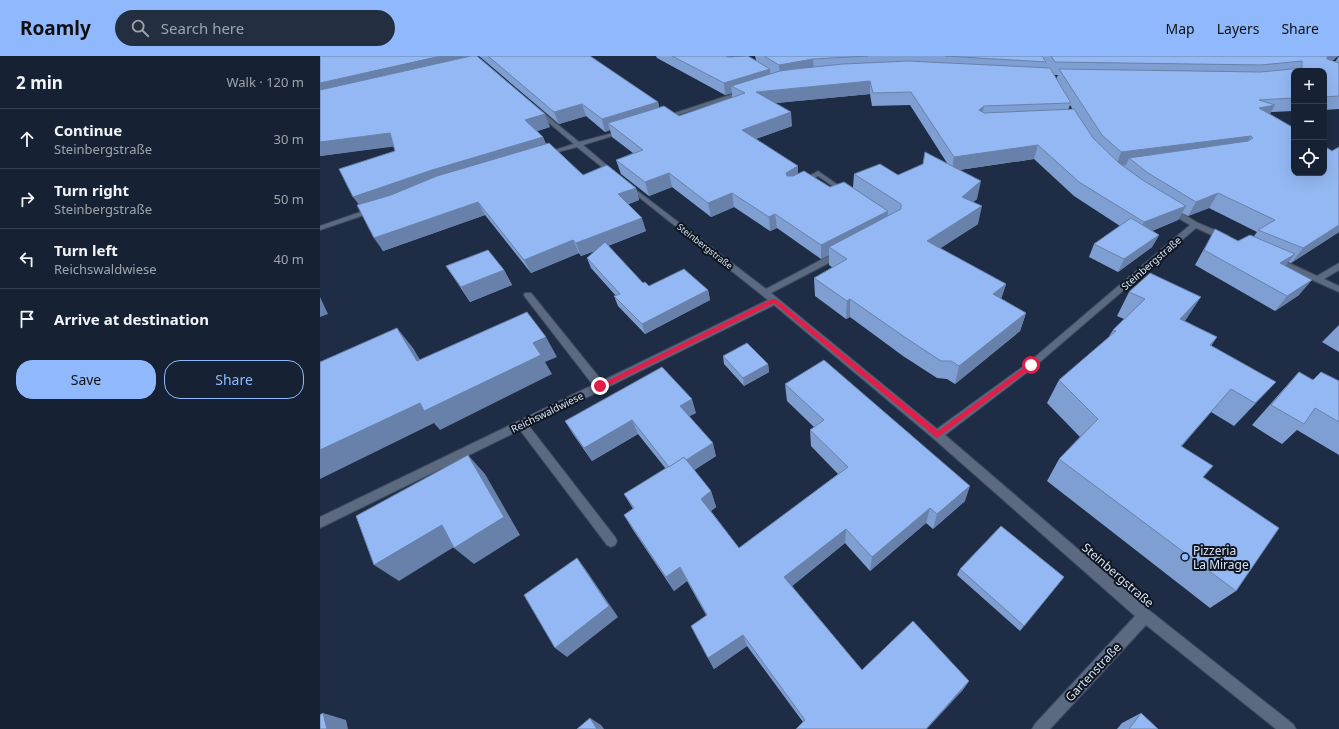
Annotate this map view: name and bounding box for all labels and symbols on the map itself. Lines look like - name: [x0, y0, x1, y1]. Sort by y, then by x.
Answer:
- street label: Steinbergstraße: [674, 220, 736, 272]
- street label: Steinbergstraße: [1118, 233, 1184, 293]
- route start: [1022, 356, 1040, 374]
- route end: [591, 377, 609, 395]
- street label: Reichswaldwiese: [508, 388, 586, 436]
- street label: Steinbergstraße: [1078, 539, 1158, 611]
- place label: Pizzeria La Mirage: [1193, 542, 1249, 573]
- marker: Pizzeria La Mirage: [1180, 552, 1190, 562]
- street label: Gartenstraße: [1061, 639, 1125, 705]

